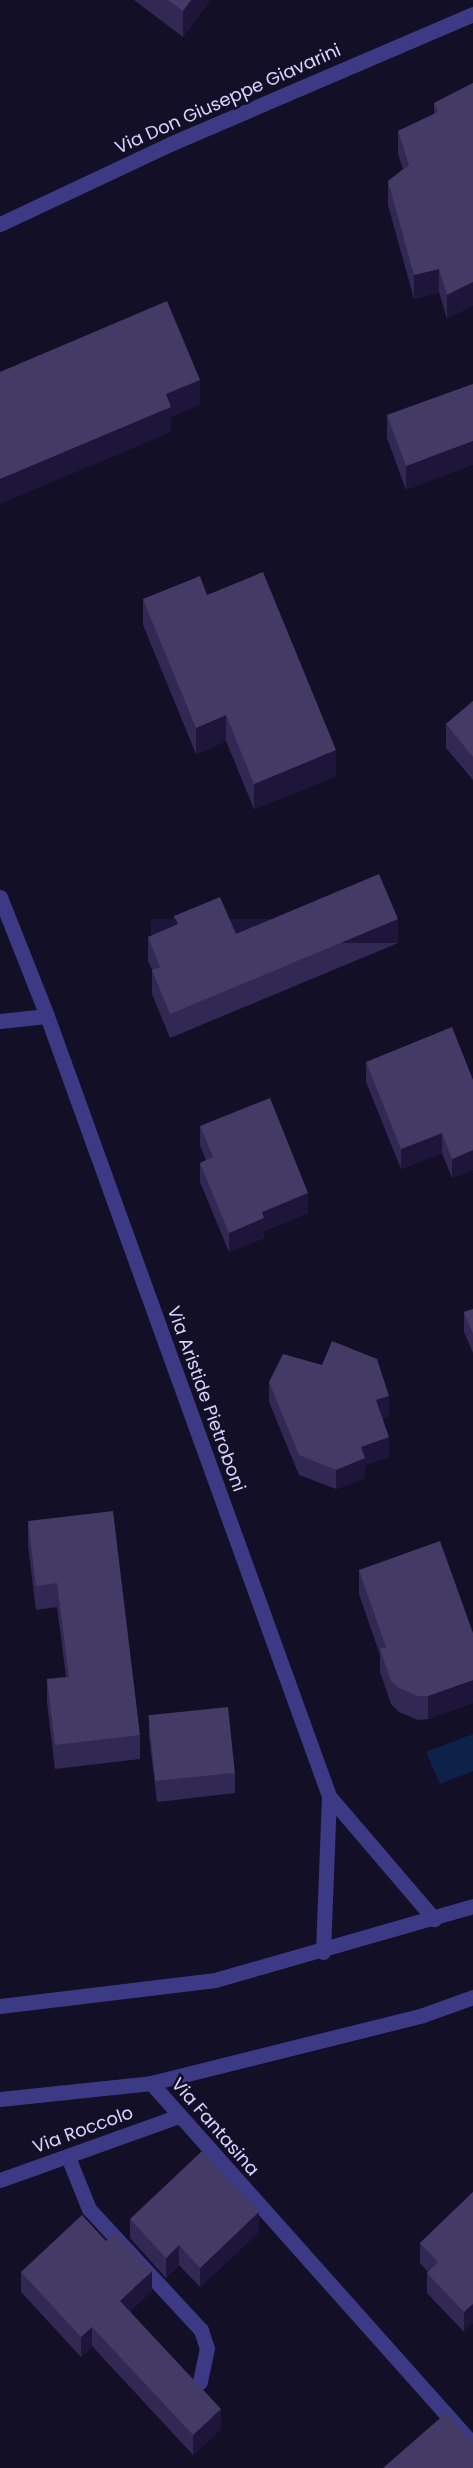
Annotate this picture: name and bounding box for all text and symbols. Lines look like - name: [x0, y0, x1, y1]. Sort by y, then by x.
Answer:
- street label: Via Don Giuseppe Giavarini: [112, 39, 344, 159]
- street label: Via Aristide Pietroboni: [162, 1303, 250, 1495]
- street label: Via Fantasina: [167, 2074, 263, 2180]
- street label: Via Roccolo: [30, 2102, 136, 2158]

